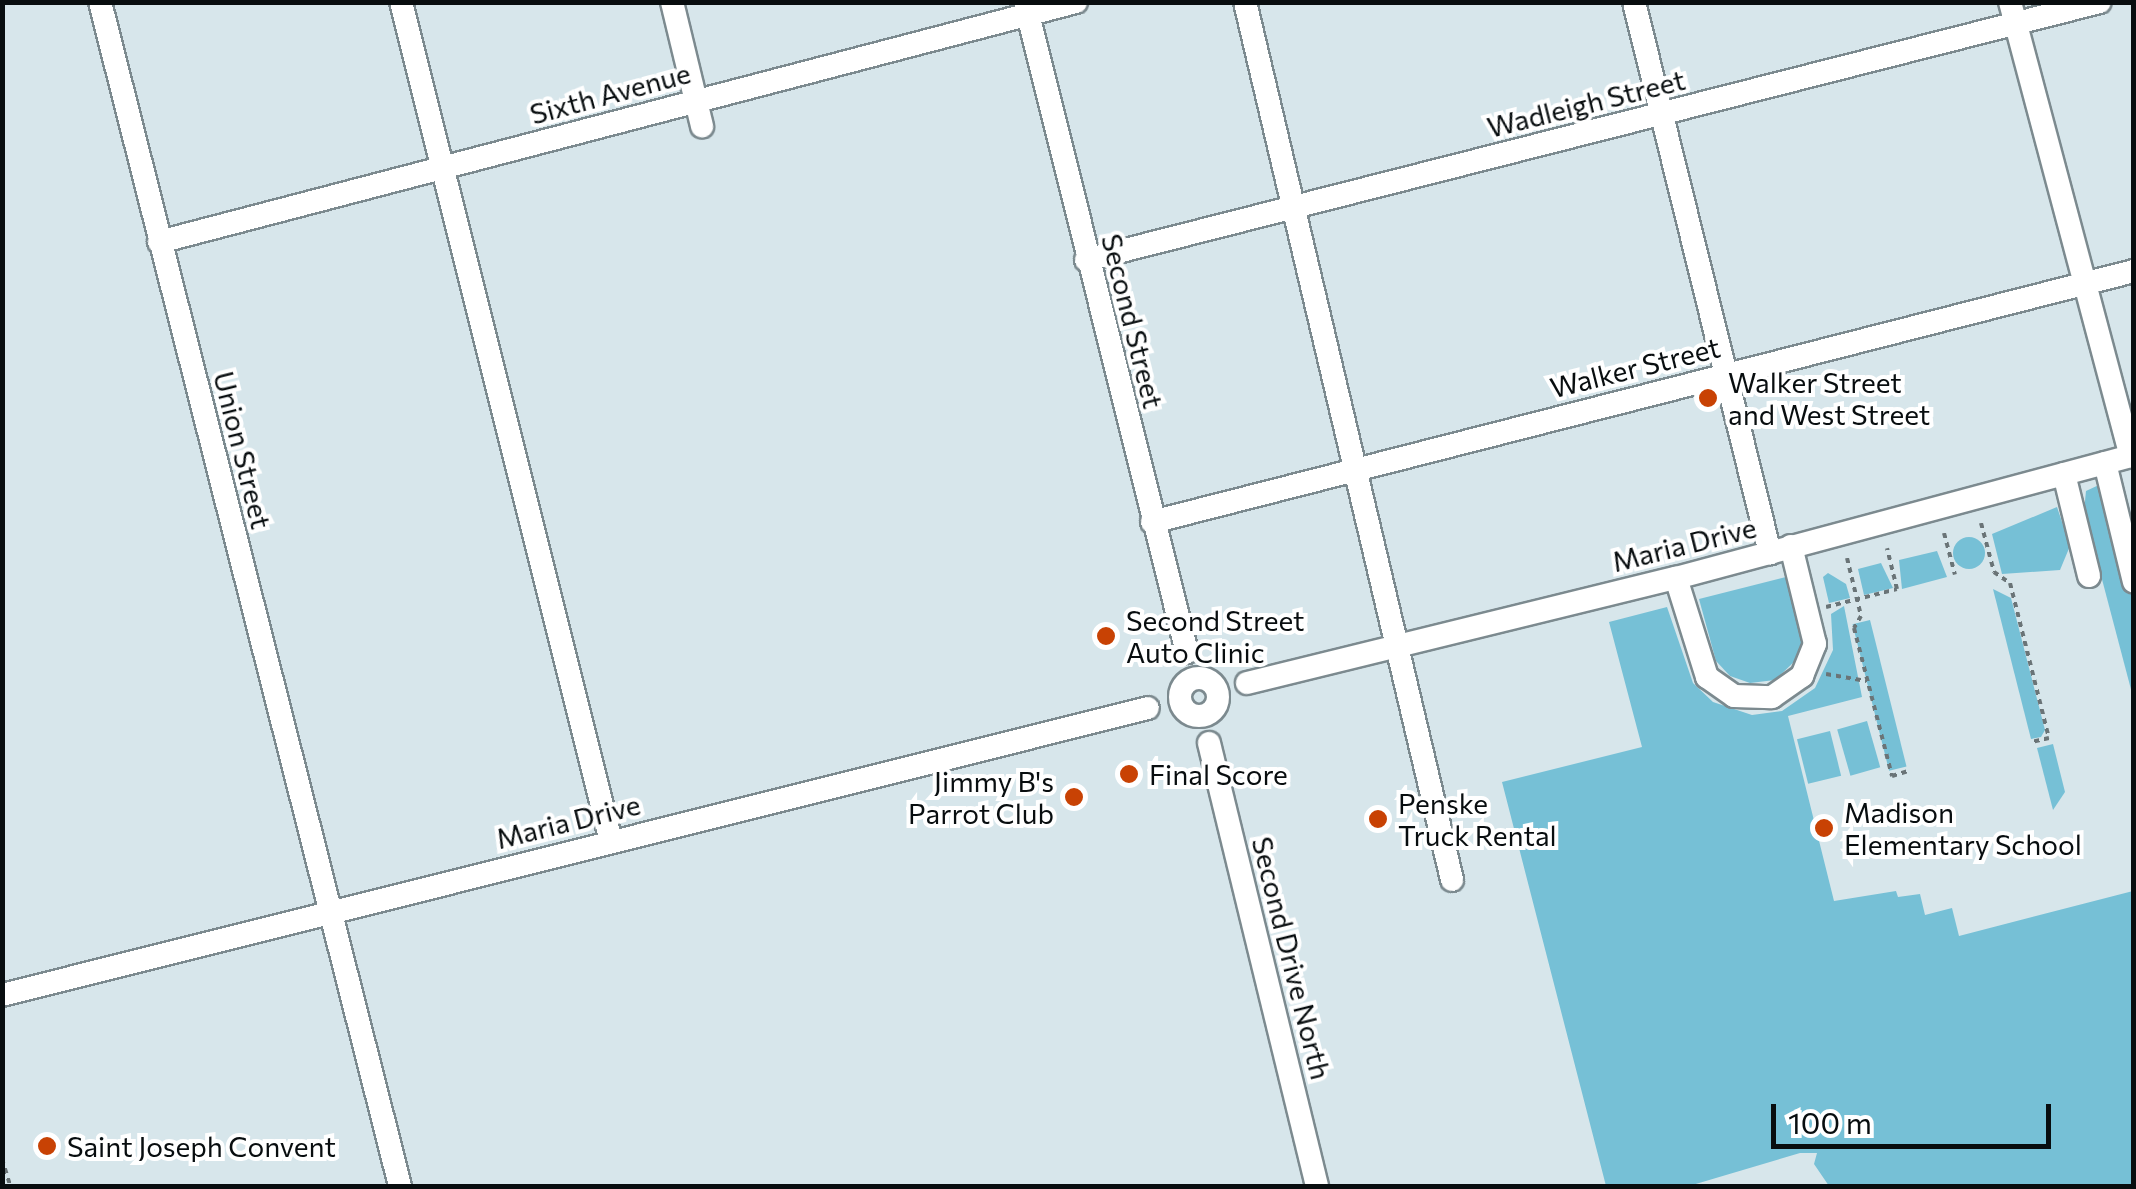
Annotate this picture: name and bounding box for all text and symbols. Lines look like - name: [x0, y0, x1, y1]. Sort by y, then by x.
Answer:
- street label: Sixth Avenue: [526, 55, 694, 131]
- street label: Wadleigh Street: [1484, 62, 1688, 144]
- street label: Second Street: [1095, 230, 1171, 412]
- street label: Walker Street: [1547, 330, 1723, 404]
- place label: Walker Street and West Street: [1728, 365, 1930, 431]
- street label: Union Street: [207, 368, 279, 532]
- marker: Walker Street and West Street: [1697, 387, 1719, 409]
- street label: Maria Drive: [1609, 510, 1759, 578]
- place label: Second Street Auto Clinic: [1126, 603, 1304, 669]
- marker: Second Street Auto Clinic: [1095, 625, 1117, 647]
- place label: Final Score: [1149, 757, 1288, 791]
- marker: Final Score: [1118, 763, 1140, 785]
- place label: Jimmy B's Parrot Club: [908, 764, 1054, 830]
- marker: Jimmy B's Parrot Club: [1063, 786, 1085, 808]
- place label: Penske Truck Rental: [1398, 786, 1557, 852]
- street label: Maria Drive: [493, 787, 643, 855]
- place label: Madison Elementary School: [1844, 795, 2082, 861]
- marker: Penske Truck Rental: [1367, 808, 1389, 830]
- marker: Madison Elementary School: [1813, 817, 1835, 839]
- street label: Second Drive North: [1246, 833, 1338, 1083]
- scale bar: [1776, 1084, 2056, 1146]
- text: 100 m: [1788, 1103, 1872, 1140]
- place label: Saint Joseph Convent: [67, 1129, 336, 1163]
- marker: Saint Joseph Convent: [36, 1135, 58, 1157]

